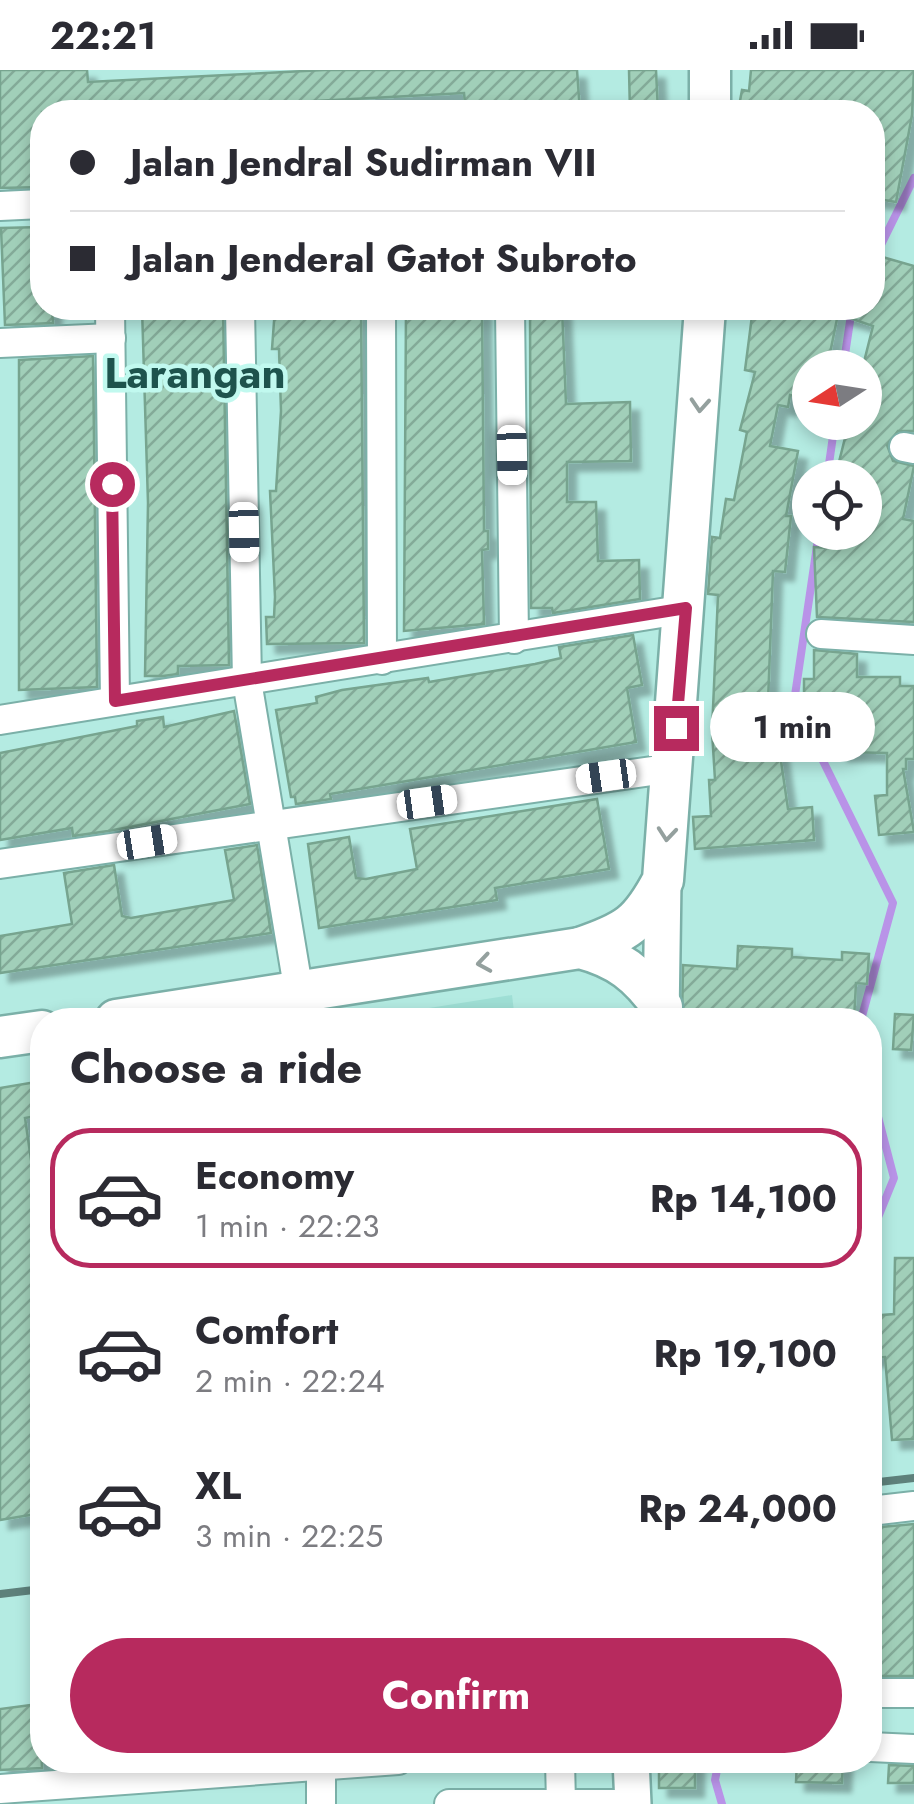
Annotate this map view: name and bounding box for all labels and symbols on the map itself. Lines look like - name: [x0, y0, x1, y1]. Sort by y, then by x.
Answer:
- district label: Larangan: [104, 343, 286, 404]
- north arrow: [792, 350, 882, 440]
- one-way arrow: [690, 397, 711, 413]
- car: [496, 425, 528, 485]
- route start: [90, 462, 135, 507]
- car: [228, 502, 260, 562]
- callout: 1 min: [711, 693, 876, 763]
- route end: [654, 706, 699, 751]
- car: [574, 757, 638, 795]
- car: [395, 783, 459, 821]
- car: [115, 822, 179, 862]
- one-way arrow: [657, 826, 679, 842]
- one-way arrow: [475, 952, 492, 973]

